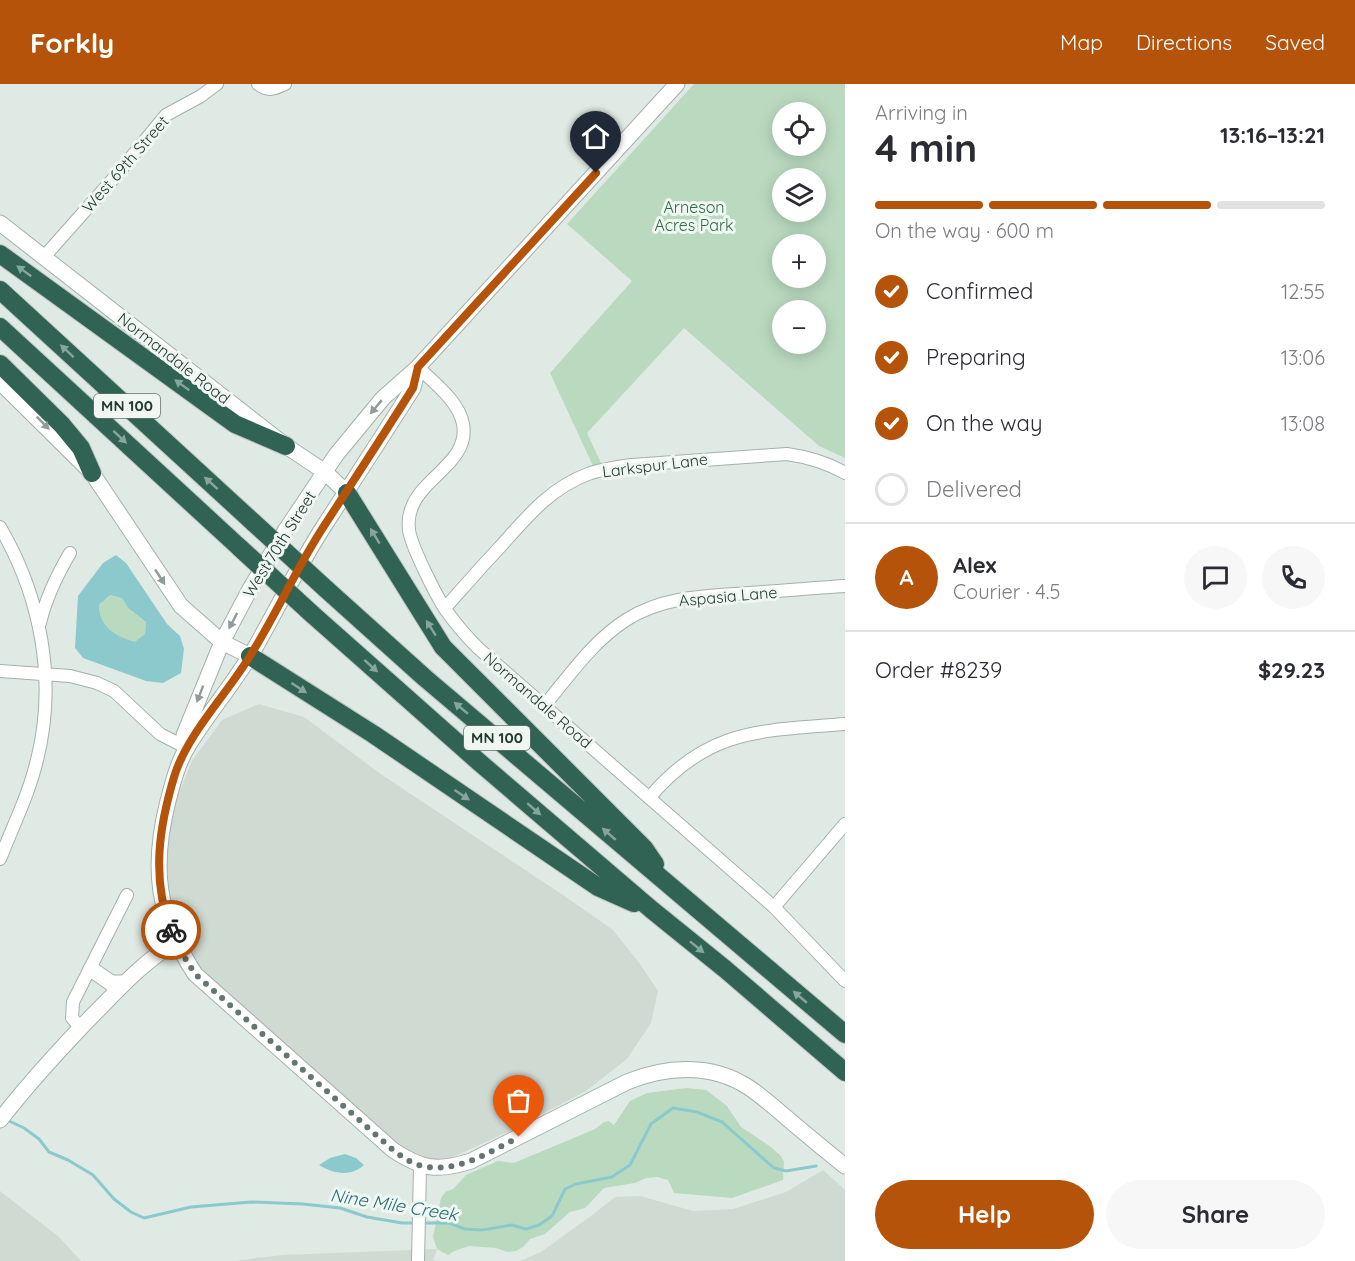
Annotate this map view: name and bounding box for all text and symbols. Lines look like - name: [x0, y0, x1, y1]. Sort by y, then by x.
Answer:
- text: Forkly: [30, 25, 114, 60]
- text: Map: [1060, 29, 1103, 55]
- text: Directions: [1136, 29, 1232, 55]
- text: Saved: [1265, 29, 1325, 55]
- text: Arriving in: [875, 100, 968, 125]
- map controls: [772, 102, 826, 354]
- button: locate: [772, 102, 826, 156]
- pin: [570, 111, 621, 173]
- street label: West 69th Street: [78, 112, 172, 216]
- icon: home: [579, 120, 612, 153]
- text: 13:16–13:21: [1220, 121, 1325, 149]
- text: 4 min: [875, 123, 977, 172]
- button: layers: [772, 168, 826, 222]
- park label: Arneson Acres Park: [654, 197, 734, 235]
- text: On the way · 600 m: [875, 218, 1054, 243]
- button: +: [772, 234, 826, 288]
- one-way arrow: [16, 265, 32, 277]
- icon: check: [875, 275, 908, 308]
- text: Confirmed: [926, 277, 1033, 305]
- text: 12:55: [1281, 279, 1325, 304]
- button: −: [772, 300, 826, 354]
- street label: Normandale Road: [114, 308, 234, 408]
- icon: check: [875, 341, 908, 374]
- text: Preparing: [926, 343, 1026, 371]
- one-way arrow: [60, 345, 74, 359]
- text: 13:06: [1281, 345, 1325, 370]
- one-way arrow: [174, 379, 190, 391]
- road number: MN 100: [94, 394, 160, 418]
- one-way arrow: [369, 399, 382, 415]
- icon: check: [875, 407, 908, 440]
- text: On the way: [926, 409, 1042, 437]
- text: 13:08: [1281, 411, 1325, 436]
- one-way arrow: [35, 415, 49, 429]
- one-way arrow: [113, 430, 127, 444]
- street label: Larkspur Lane: [601, 449, 709, 481]
- text: Delivered: [926, 475, 1022, 503]
- one-way arrow: [204, 477, 219, 490]
- street label: West 70th Street: [238, 487, 320, 601]
- one-way arrow: [370, 527, 380, 544]
- button: chat: [1184, 546, 1247, 609]
- button: phone: [1262, 546, 1325, 609]
- text: Alex: [953, 551, 996, 579]
- text: A: [899, 563, 914, 591]
- one-way arrow: [154, 569, 165, 585]
- text: Courier · 4.5: [953, 579, 1060, 604]
- street label: Aspasia Lane: [678, 582, 778, 610]
- one-way arrow: [228, 613, 238, 630]
- one-way arrow: [426, 620, 437, 636]
- street label: Normandale Road: [480, 648, 596, 752]
- text: Order #8239: [875, 656, 1002, 684]
- text: $29.23: [1258, 656, 1325, 684]
- one-way arrow: [364, 660, 379, 673]
- one-way arrow: [291, 682, 308, 693]
- one-way arrow: [195, 685, 205, 703]
- one-way arrow: [453, 701, 469, 714]
- road number: MN 100: [464, 726, 530, 750]
- one-way arrow: [454, 789, 470, 800]
- one-way arrow: [526, 802, 541, 815]
- one-way arrow: [602, 828, 617, 841]
- courier: [141, 900, 201, 960]
- icon: bike: [155, 914, 188, 947]
- one-way arrow: [690, 940, 705, 953]
- one-way arrow: [792, 990, 808, 1003]
- pin: [493, 1075, 544, 1137]
- icon: bag: [502, 1084, 535, 1117]
- button: Help: [875, 1180, 1094, 1249]
- button: Share: [1106, 1180, 1325, 1249]
- water label: Nine Mile Creek: [329, 1183, 461, 1226]

